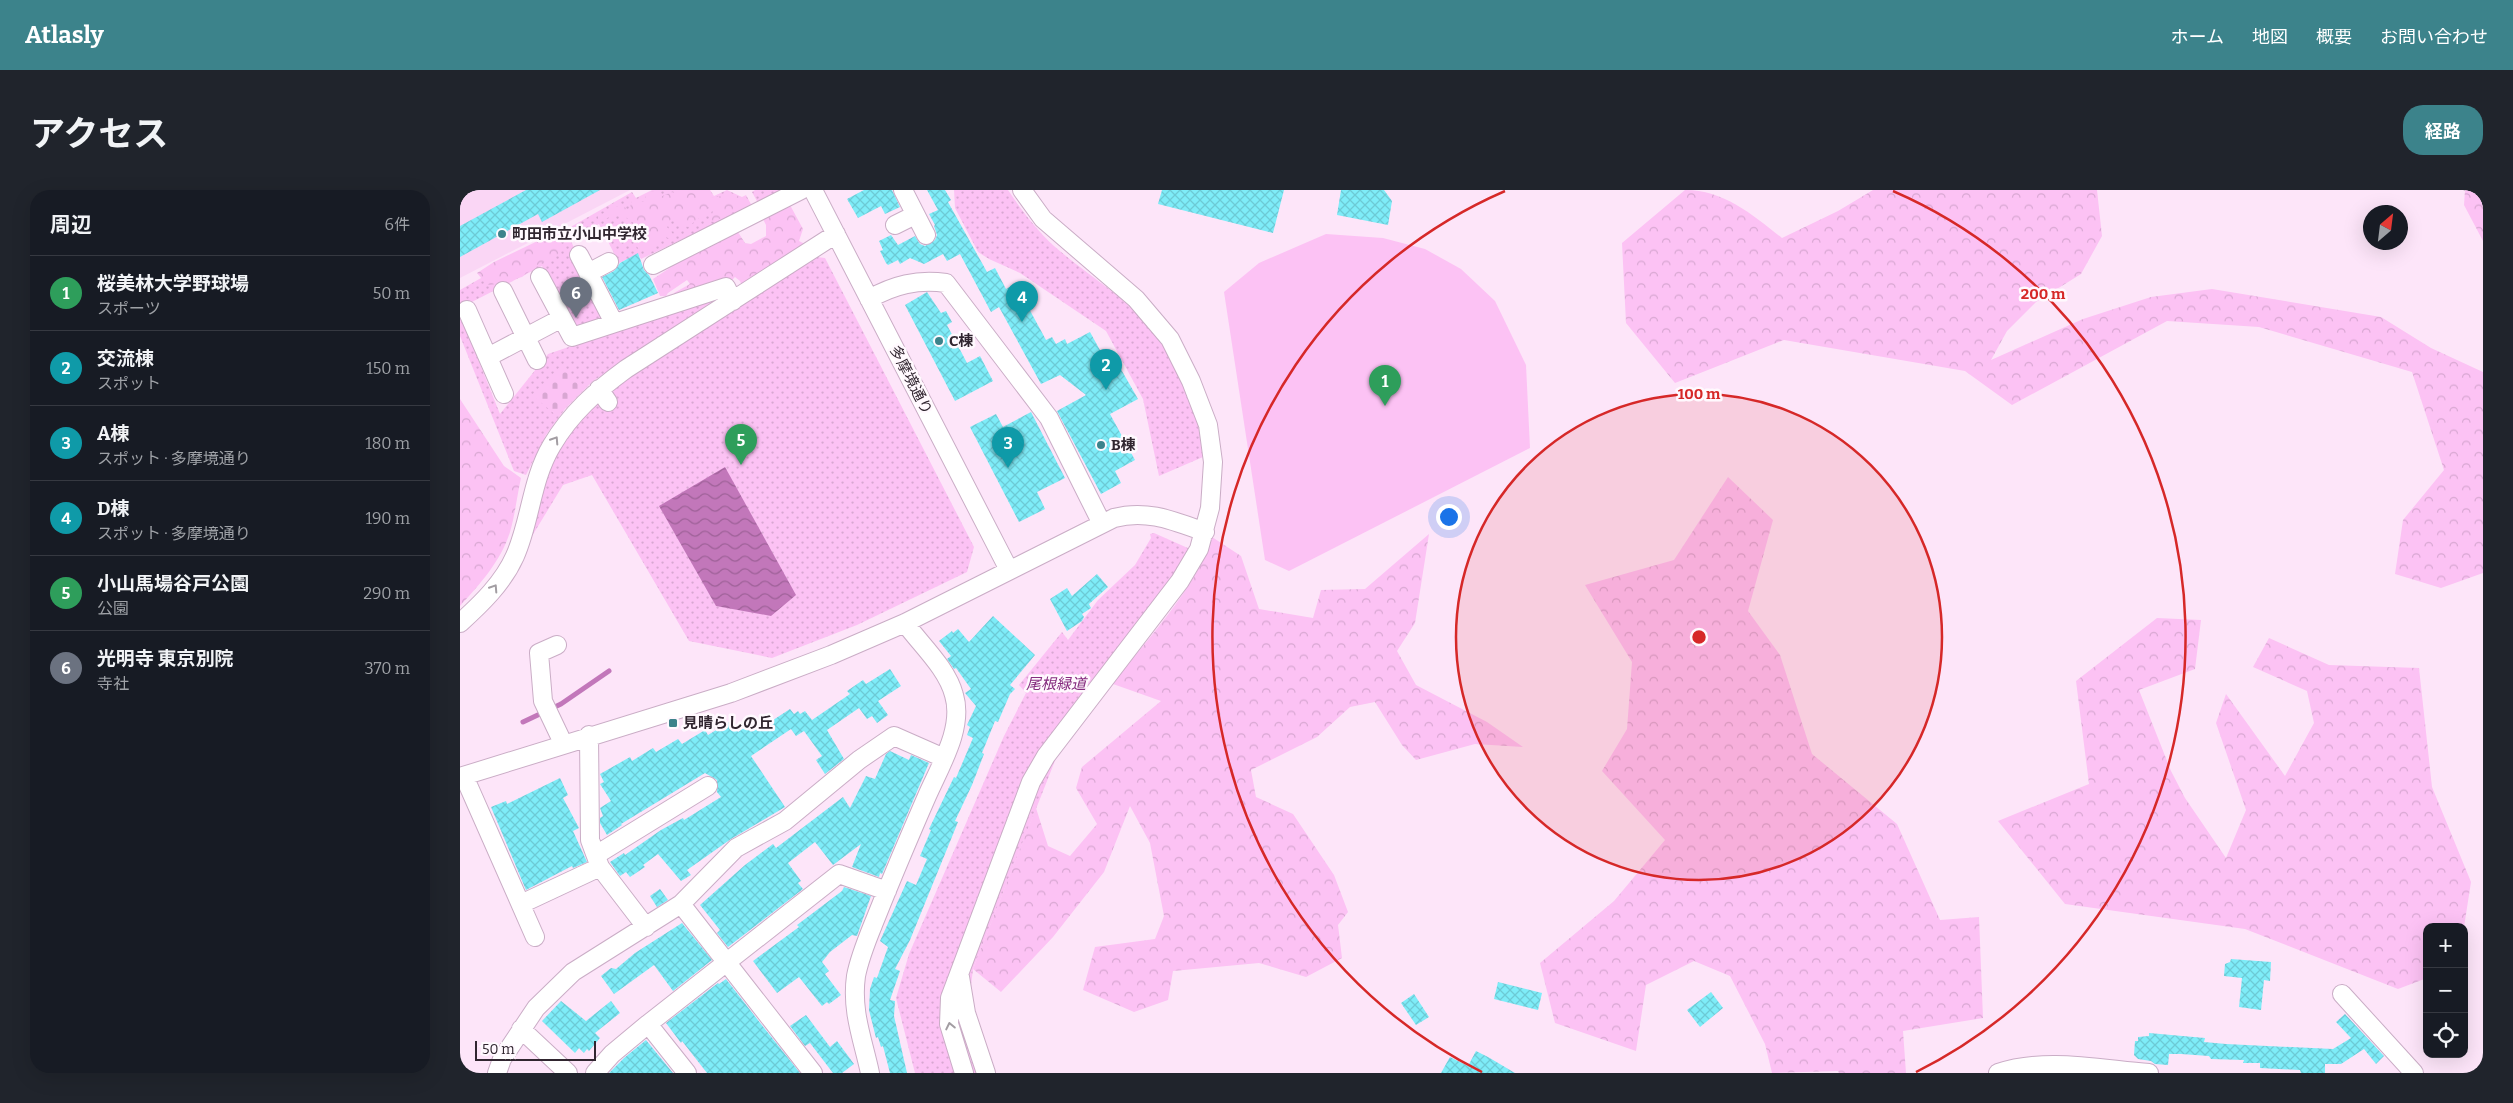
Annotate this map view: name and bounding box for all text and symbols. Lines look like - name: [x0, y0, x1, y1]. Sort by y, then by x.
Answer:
- text: Atlasly: [25, 21, 104, 49]
- text: ホーム: [2171, 26, 2224, 48]
- text: 地図: [2252, 26, 2288, 48]
- text: 概要: [2316, 26, 2352, 48]
- text: お問い合わせ: [2380, 26, 2488, 48]
- button: 経路: [2403, 105, 2483, 155]
- text: アクセス: [30, 113, 168, 155]
- north arrow: [2363, 205, 2408, 250]
- text: 周辺: [50, 212, 92, 238]
- text: 6件: [385, 215, 410, 234]
- place label: 町田市立小山中学校: [512, 225, 647, 243]
- marker: 町田市立小山中学校: [496, 228, 508, 240]
- text: 桜美林大学野球場: [97, 272, 249, 295]
- pin: 6: [560, 277, 592, 318]
- pin: 4: [1006, 281, 1038, 322]
- text: 1: [63, 284, 69, 303]
- text: 50 m: [373, 284, 410, 303]
- text: 200 m: [2021, 285, 2066, 303]
- text: スポーツ: [97, 299, 161, 318]
- place label: C棟: [949, 332, 973, 350]
- marker: C棟: [933, 335, 945, 347]
- street label: 多摩境通り: [886, 342, 936, 418]
- text: 交流棟: [97, 347, 154, 370]
- pin: 2: [1090, 349, 1122, 390]
- text: 2: [61, 359, 71, 378]
- text: 150 m: [366, 359, 410, 378]
- pin: 1: [1369, 365, 1401, 406]
- text: スポット: [97, 374, 161, 393]
- text: 100 m: [1678, 385, 1721, 403]
- text: A棟: [97, 422, 130, 445]
- pin: 5: [725, 424, 757, 465]
- pin: 3: [992, 427, 1024, 468]
- text: 3: [61, 434, 71, 453]
- text: 180 m: [365, 434, 410, 453]
- one-way arrow: [549, 436, 559, 445]
- place label: B棟: [1111, 436, 1136, 454]
- marker: B棟: [1095, 439, 1107, 451]
- text: スポット · 多摩境通り: [97, 449, 251, 468]
- text: D棟: [97, 497, 130, 520]
- your location: [1436, 504, 1462, 530]
- text: 4: [61, 509, 71, 528]
- text: 190 m: [365, 509, 410, 528]
- text: スポット · 多摩境通り: [97, 524, 251, 543]
- text: 小山馬場谷戸公園: [97, 572, 249, 595]
- text: 5: [62, 584, 70, 603]
- text: 290 m: [363, 584, 410, 603]
- one-way arrow: [488, 585, 497, 594]
- text: 公園: [97, 599, 129, 618]
- centre of rings: [1690, 628, 1708, 646]
- text: 光明寺 東京別院: [97, 647, 233, 670]
- text: 6: [61, 659, 71, 678]
- text: 370 m: [364, 659, 410, 678]
- text: 寺社: [97, 674, 129, 693]
- park label: 尾根緑道: [1026, 675, 1088, 693]
- place label: 見晴らしの丘: [683, 714, 773, 732]
- marker: 見晴らしの丘: [667, 717, 679, 729]
- map controls: [2423, 923, 2468, 1058]
- button: +: [2423, 923, 2468, 968]
- button: −: [2423, 968, 2468, 1013]
- button: locate: [2423, 1013, 2468, 1058]
- one-way arrow: [946, 1022, 956, 1031]
- scale bar: [475, 1038, 596, 1061]
- text: 50 m: [482, 1041, 515, 1058]

